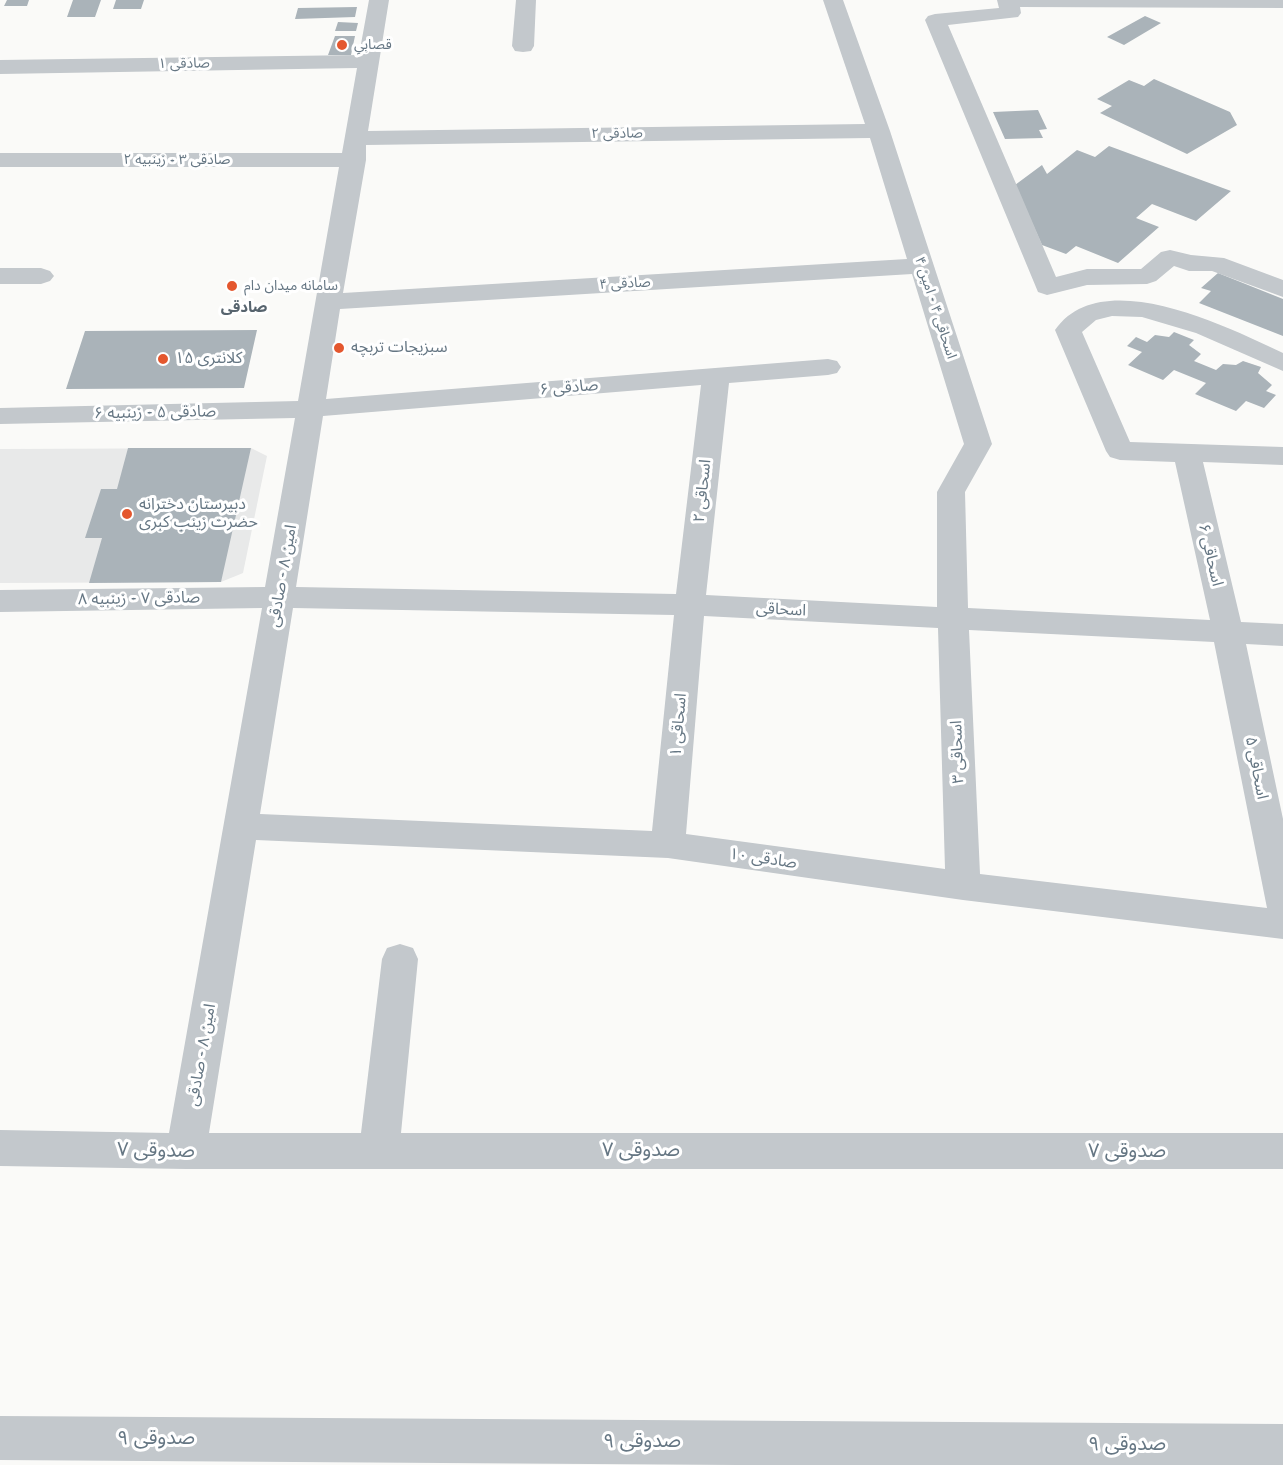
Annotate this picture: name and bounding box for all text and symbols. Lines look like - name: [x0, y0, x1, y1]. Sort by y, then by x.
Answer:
- place label: قصابیِ: [354, 37, 392, 53]
- marker: قصابیِ: [335, 38, 349, 52]
- street label: صادقی ۱: [158, 55, 210, 73]
- street label: صادقی ۲: [591, 125, 643, 143]
- street label: صادقی ۳ - زینبیه ۲: [124, 152, 230, 168]
- street label: اسحاقی ۴ - امین ۴: [911, 255, 959, 361]
- street label: صادقی ۴: [599, 274, 651, 294]
- place label: سامانه میدان دام: [244, 278, 338, 294]
- marker: سامانه میدان دام: [225, 279, 239, 293]
- district label: صادقی: [221, 299, 267, 317]
- place label: سبزیجات تربچه: [351, 338, 447, 358]
- marker: سبزیجات تربچه: [332, 341, 346, 355]
- place label: کلانتری ۱۵: [175, 349, 242, 369]
- marker: کلانتری ۱۵: [156, 352, 170, 366]
- street label: صادقی ۶: [539, 376, 599, 400]
- street label: صادقی ۵ - زینبیه ۶: [94, 402, 216, 424]
- street label: اسحاقی ۲: [690, 458, 716, 524]
- place label: دبیرستان دخترانه حضرت زینب کبری: [139, 495, 258, 533]
- marker: دبیرستان دخترانه حضرت زینب کبری: [120, 507, 134, 521]
- street label: اسحاقی ۶: [1194, 522, 1226, 588]
- street label: امین ۸ - صادقی: [265, 523, 301, 629]
- street label: صادقی ۷ - زینبیه ۸: [78, 588, 200, 610]
- street label: اسحاقی: [755, 599, 807, 621]
- street label: اسحاقی ۱: [667, 693, 691, 757]
- street label: اسحاقی ۳: [947, 720, 969, 784]
- street label: اسحاقی ۵: [1241, 735, 1271, 801]
- street label: صادقی ۱۰: [728, 845, 798, 873]
- street label: امین ۸ - صادقی: [184, 1002, 220, 1108]
- street label: صدوقی ۷: [117, 1138, 195, 1164]
- street label: صدوقی ۷: [602, 1139, 680, 1163]
- street label: صدوقی ۷: [1088, 1140, 1166, 1164]
- street label: صدوقی ۹: [117, 1427, 195, 1451]
- street label: صدوقی ۹: [603, 1430, 681, 1454]
- street label: صدوقی ۹: [1088, 1433, 1166, 1457]

